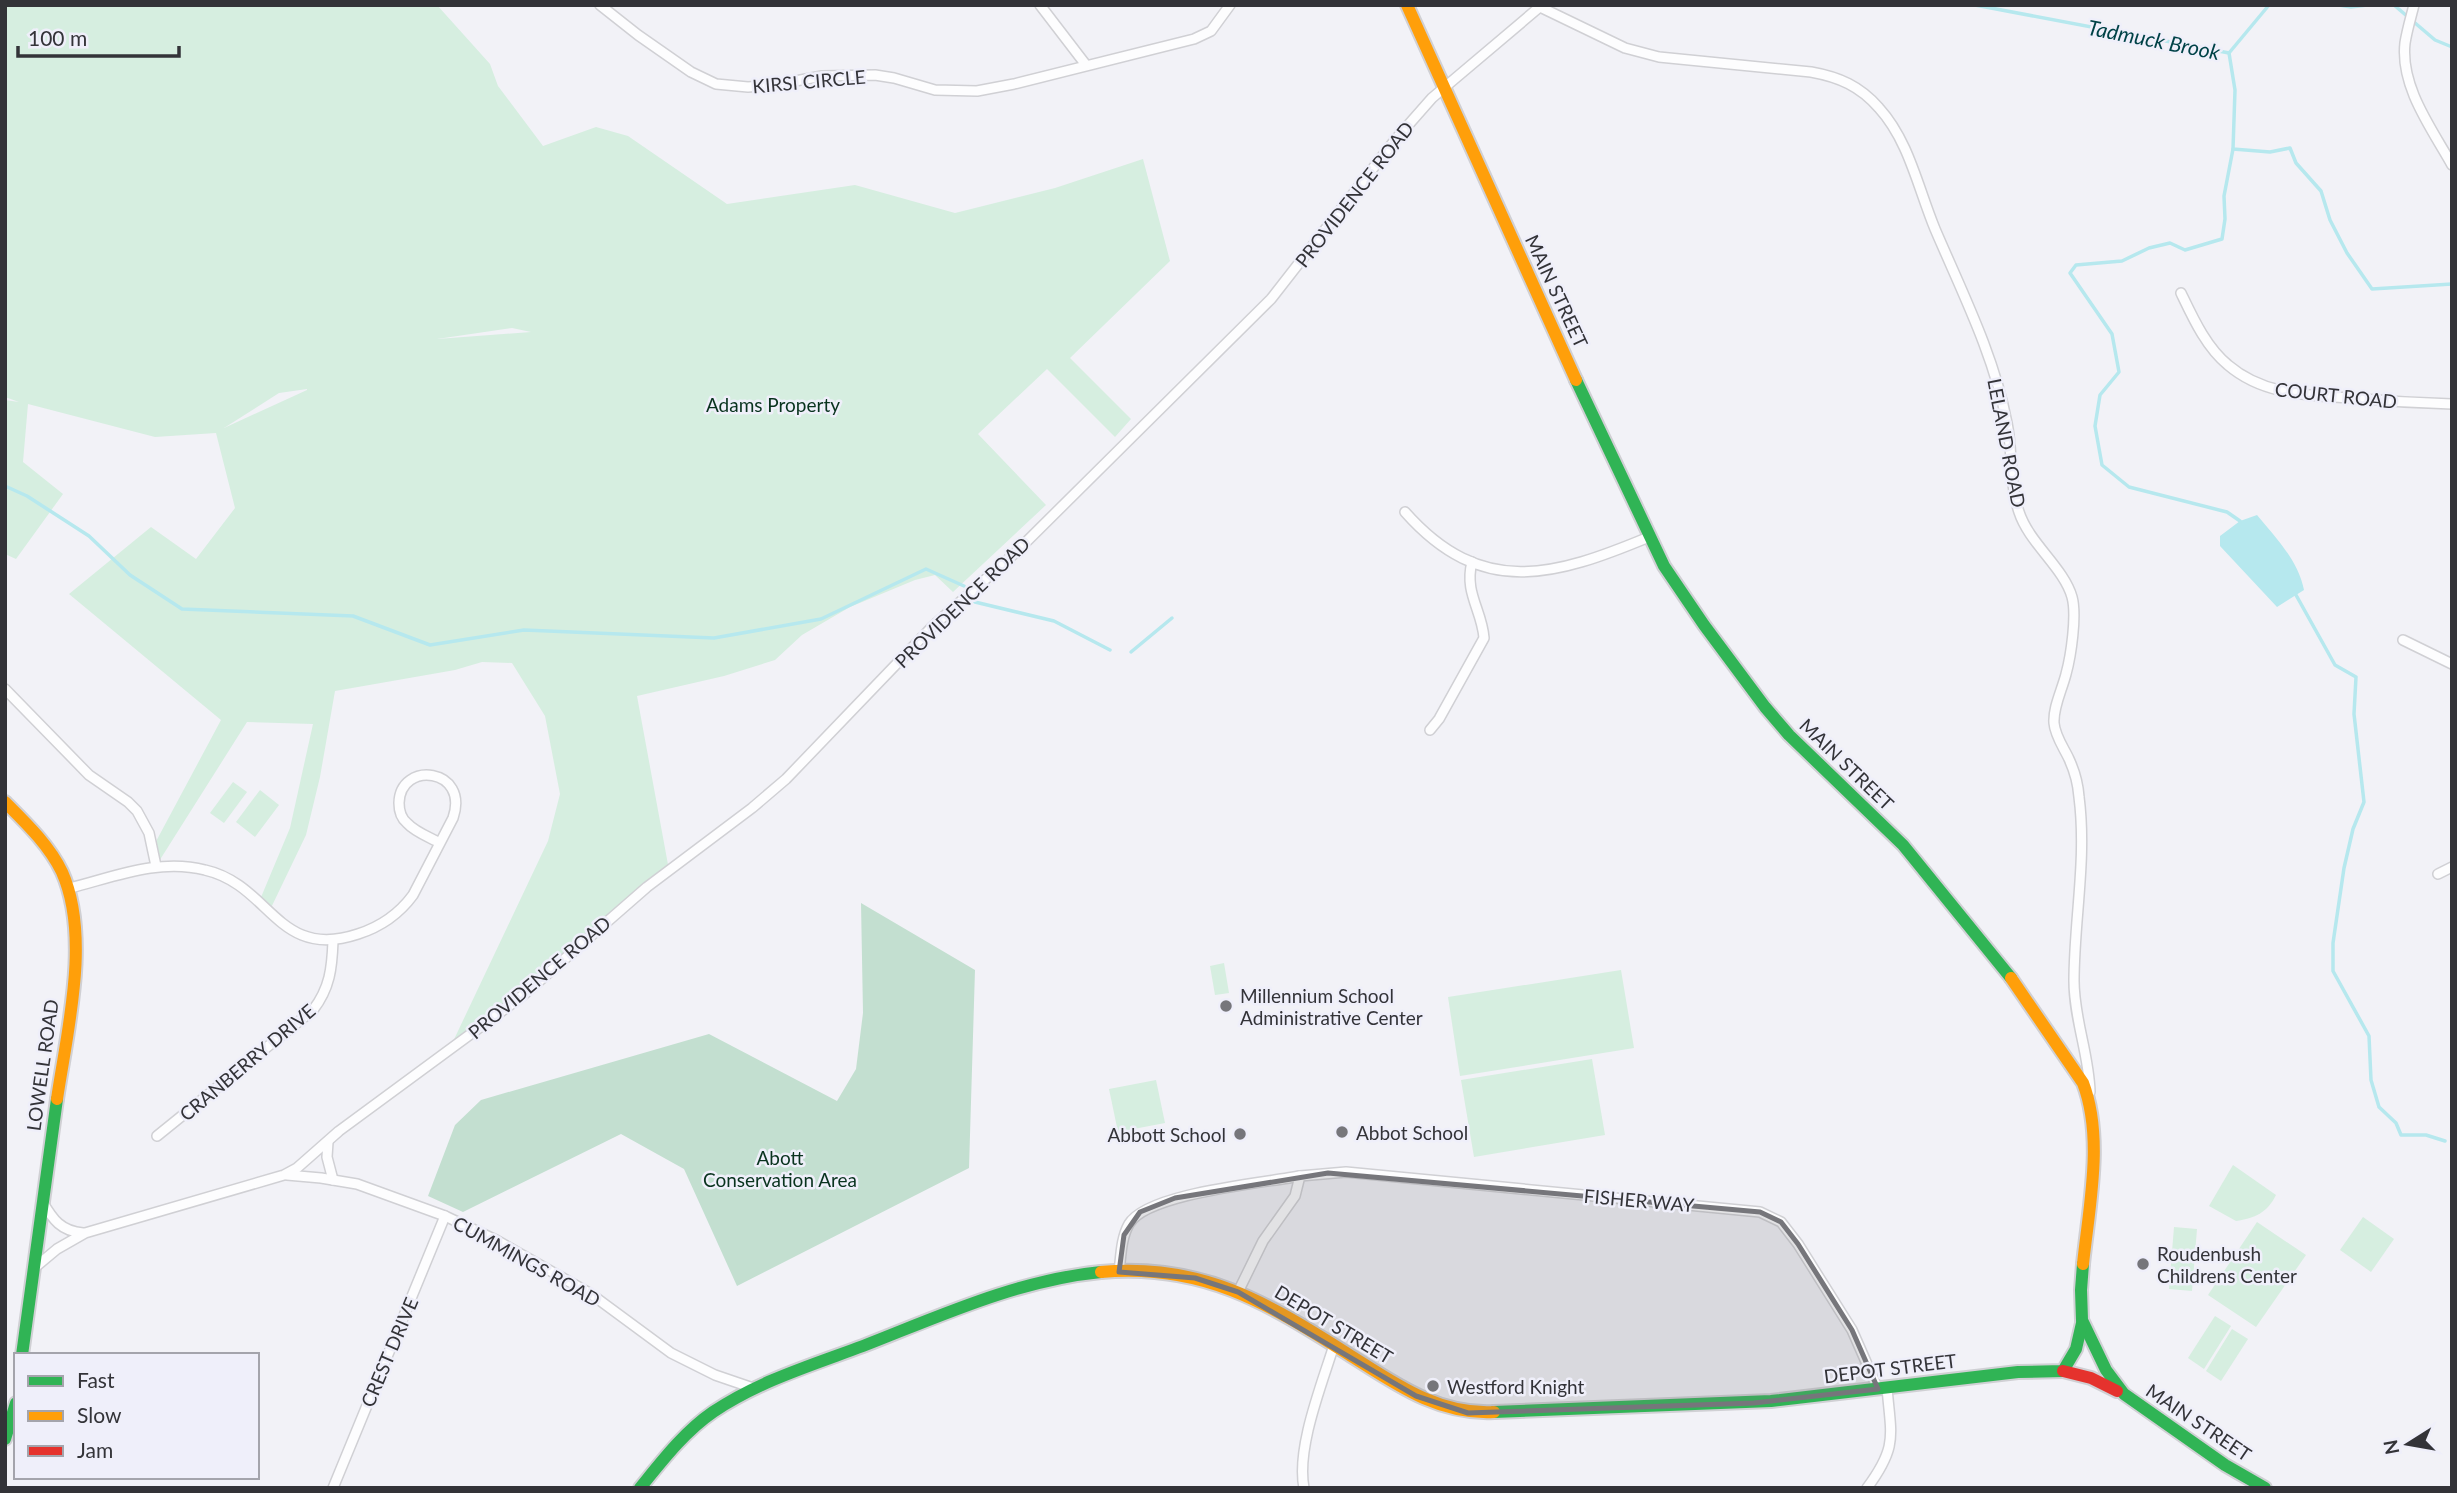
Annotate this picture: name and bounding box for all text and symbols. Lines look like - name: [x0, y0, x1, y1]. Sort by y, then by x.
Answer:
- scale bar: [18, 14, 178, 58]
- water label: Tadmuck Brook: [2086, 14, 2223, 64]
- text: 100 m: [28, 25, 87, 50]
- street label: KIRSI CIRCLE: [751, 65, 867, 97]
- street label: PROVIDENCE ROAD: [1290, 117, 1418, 271]
- street label: MAIN STREET: [1521, 231, 1593, 351]
- street label: LELAND ROAD: [1983, 376, 2031, 510]
- street label: COURT ROAD: [2274, 377, 2398, 413]
- park label: Adams Property: [706, 393, 840, 416]
- street label: PROVIDENCE ROAD: [890, 532, 1034, 672]
- street label: MAIN STREET: [1795, 713, 1899, 815]
- street label: PROVIDENCE ROAD: [463, 911, 615, 1043]
- place label: Millennium School Administrative Center: [1240, 984, 1423, 1029]
- street label: LOWELL ROAD: [21, 998, 63, 1132]
- marker: Millennium School Administrative Center: [1218, 998, 1234, 1014]
- street label: CRANBERRY DRIVE: [175, 999, 320, 1125]
- place label: Abbot School: [1356, 1121, 1468, 1144]
- place label: Abbott School: [1107, 1123, 1226, 1146]
- marker: Abbot School: [1334, 1124, 1350, 1140]
- marker: Abbott School: [1232, 1126, 1248, 1142]
- park label: Abott Conservation Area: [703, 1146, 857, 1191]
- street label: FISHER WAY: [1583, 1184, 1695, 1216]
- street label: CUMMINGS ROAD: [449, 1211, 605, 1311]
- place label: Roudenbush Childrens Center: [2157, 1242, 2297, 1287]
- marker: Roudenbush Childrens Center: [2135, 1256, 2151, 1272]
- street label: DEPOT STREET: [1271, 1280, 1397, 1368]
- street label: CREST DRIVE: [356, 1294, 422, 1410]
- street label: DEPOT STREET: [1822, 1348, 1958, 1388]
- legend: [14, 1353, 259, 1479]
- text: Fast: [77, 1367, 115, 1392]
- place label: Westford Knight: [1447, 1375, 1585, 1398]
- marker: Westford Knight: [1425, 1378, 1441, 1394]
- street label: MAIN STREET: [2142, 1378, 2256, 1466]
- text: Slow: [77, 1402, 122, 1427]
- north arrow: [2373, 1409, 2443, 1479]
- text: Jam: [77, 1437, 113, 1462]
- text: N: [2378, 1438, 2404, 1457]

